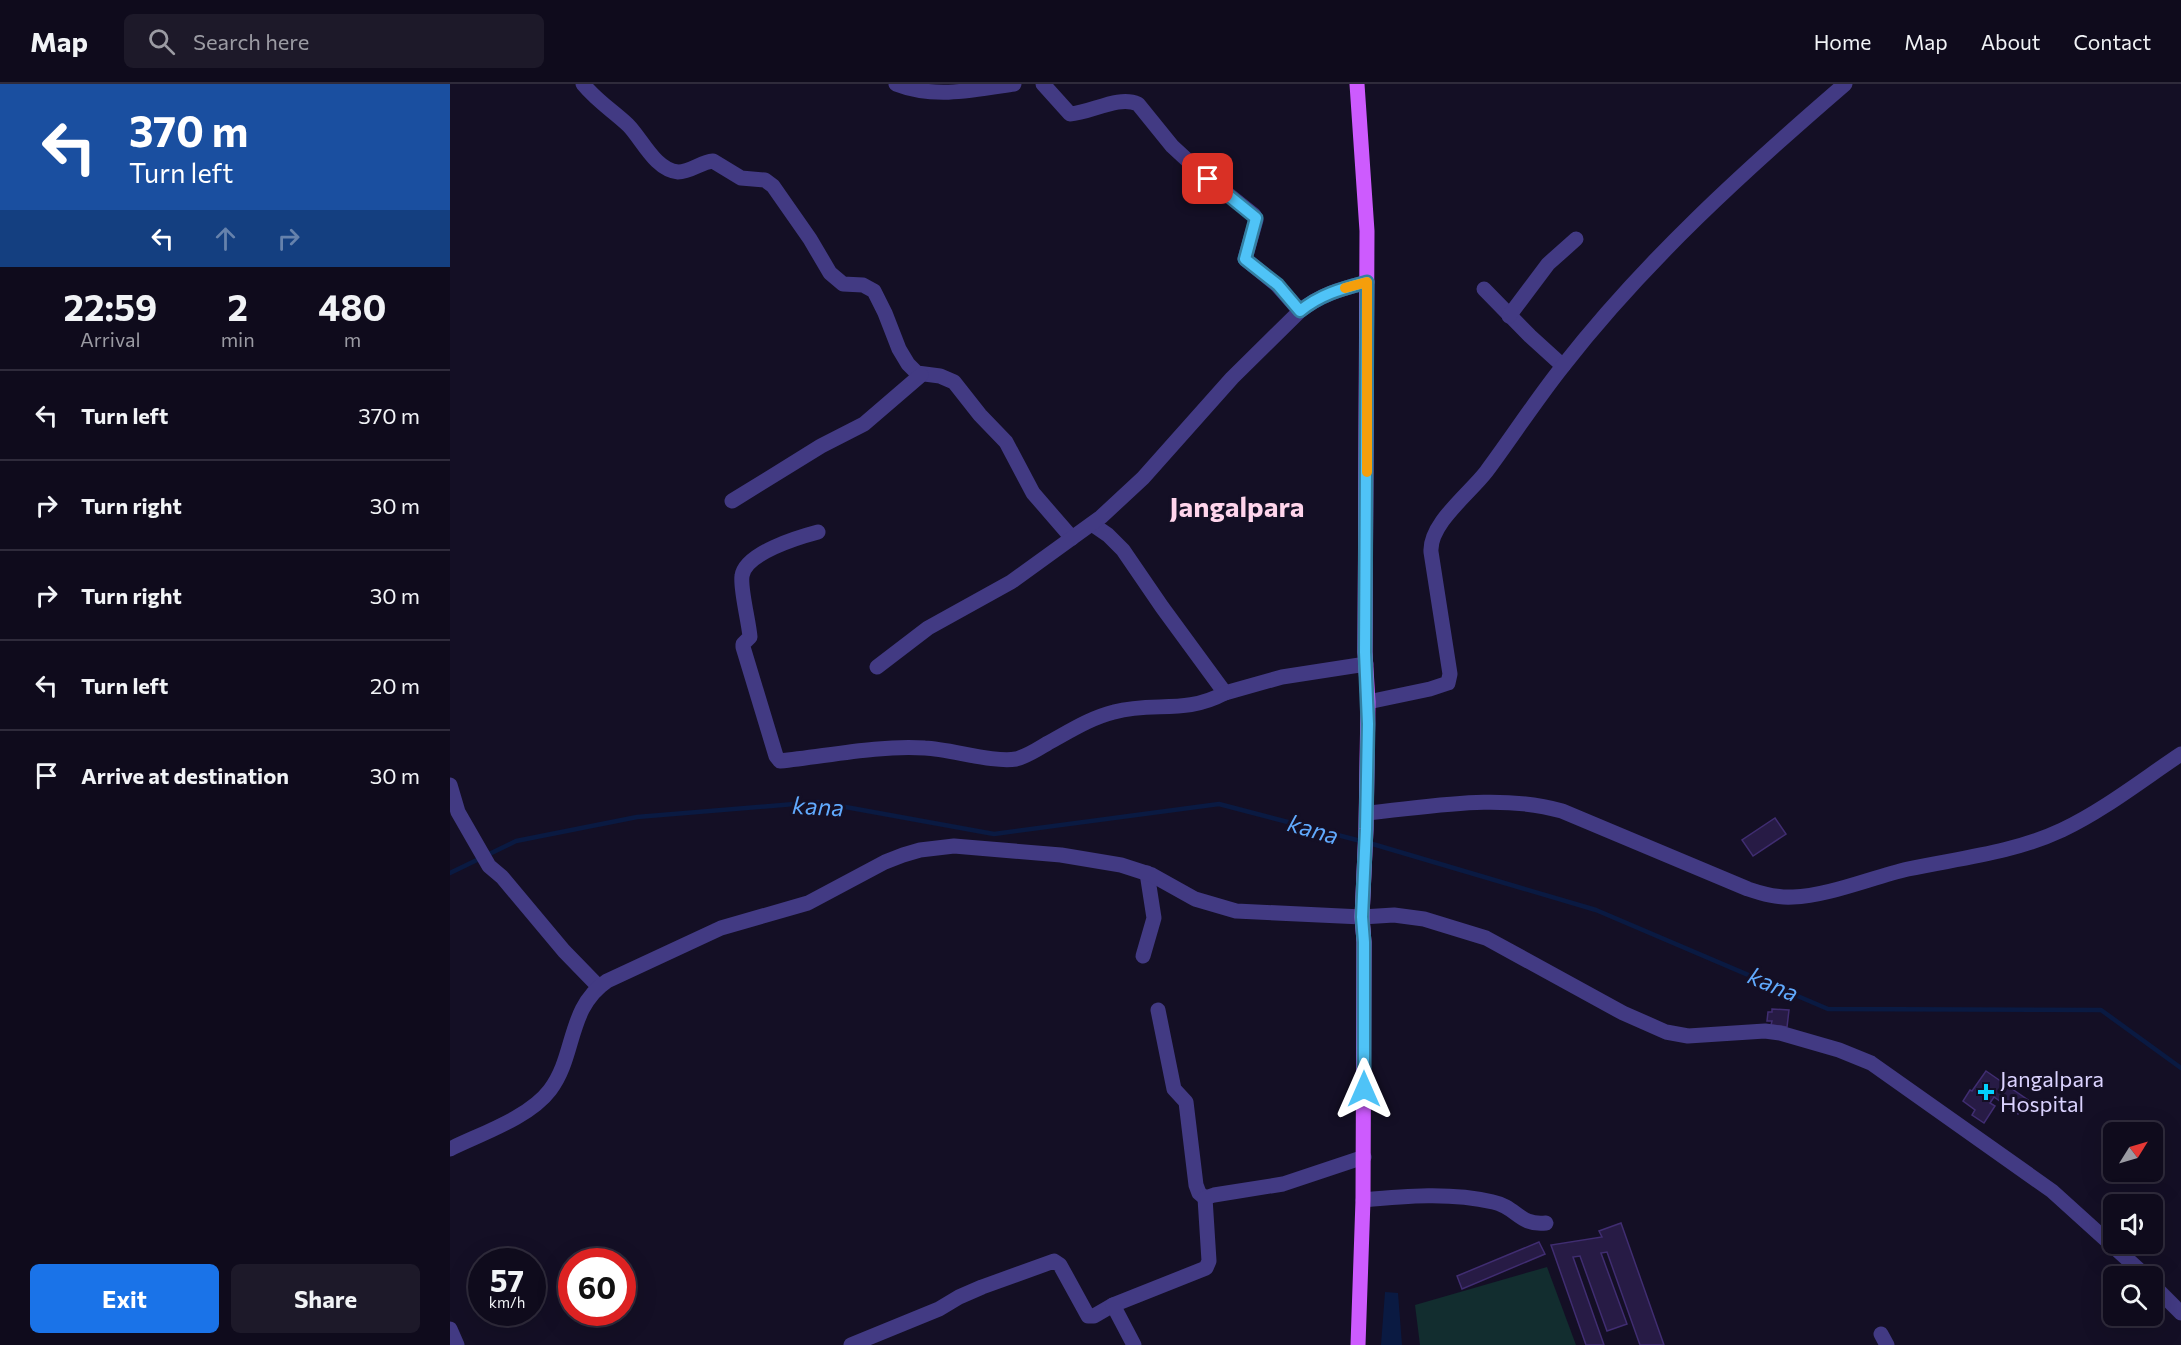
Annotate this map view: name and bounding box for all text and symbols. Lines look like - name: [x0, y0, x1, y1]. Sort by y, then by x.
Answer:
- search box: [124, 14, 544, 68]
- text: Map: [30, 24, 88, 58]
- icon: search: [145, 25, 178, 58]
- text: Search here: [193, 28, 309, 55]
- text: Home: [1814, 29, 1871, 54]
- text: Map: [1904, 29, 1948, 54]
- text: About: [1981, 29, 2040, 54]
- text: Contact: [2073, 29, 2151, 54]
- text: 370 m: [129, 104, 248, 156]
- icon: left: [30, 108, 108, 186]
- pin: [1182, 153, 1233, 204]
- text: Turn left: [129, 156, 233, 189]
- icon: arrive: [1191, 162, 1224, 195]
- icon: left: [146, 222, 179, 255]
- icon: ahead: [209, 222, 242, 255]
- icon: right: [272, 222, 305, 255]
- text: 22:59: [63, 284, 157, 328]
- text: 2: [227, 284, 248, 328]
- text: 480: [318, 284, 387, 328]
- text: Arrival: [80, 327, 141, 351]
- text: min: [221, 327, 255, 351]
- text: m: [344, 327, 361, 351]
- icon: left: [30, 399, 63, 432]
- text: Turn left: [81, 402, 168, 429]
- text: 370 m: [358, 402, 420, 429]
- icon: right: [30, 489, 63, 522]
- district label: Jangalpara: [1170, 489, 1304, 523]
- text: Turn right: [81, 492, 182, 519]
- text: 30 m: [370, 492, 420, 519]
- icon: right: [30, 579, 63, 612]
- text: Turn right: [81, 582, 182, 609]
- text: 30 m: [370, 582, 420, 609]
- icon: left: [30, 669, 63, 702]
- text: Turn left: [81, 672, 168, 699]
- text: 20 m: [370, 672, 420, 699]
- icon: arrive: [30, 759, 63, 792]
- text: Arrive at destination: [81, 762, 289, 789]
- text: 30 m: [370, 762, 420, 789]
- water label: kana: [791, 790, 845, 821]
- water label: kana: [1285, 807, 1342, 850]
- water label: kana: [1744, 960, 1803, 1007]
- position arrow: [1332, 1057, 1396, 1121]
- place label: Jangalpara Hospital: [2000, 1065, 2104, 1117]
- marker: Jangalpara Hospital: [1977, 1083, 1995, 1101]
- north arrow: [2103, 1122, 2163, 1182]
- map controls: [2103, 1122, 2163, 1326]
- button: sound: [2103, 1194, 2163, 1254]
- speed limit sign: 60: [558, 1248, 636, 1326]
- text: 57: [490, 1261, 524, 1298]
- button: Exit: [30, 1264, 219, 1333]
- button: Share: [231, 1264, 420, 1333]
- button: search: [2103, 1266, 2163, 1326]
- text: km/h: [489, 1293, 525, 1311]

